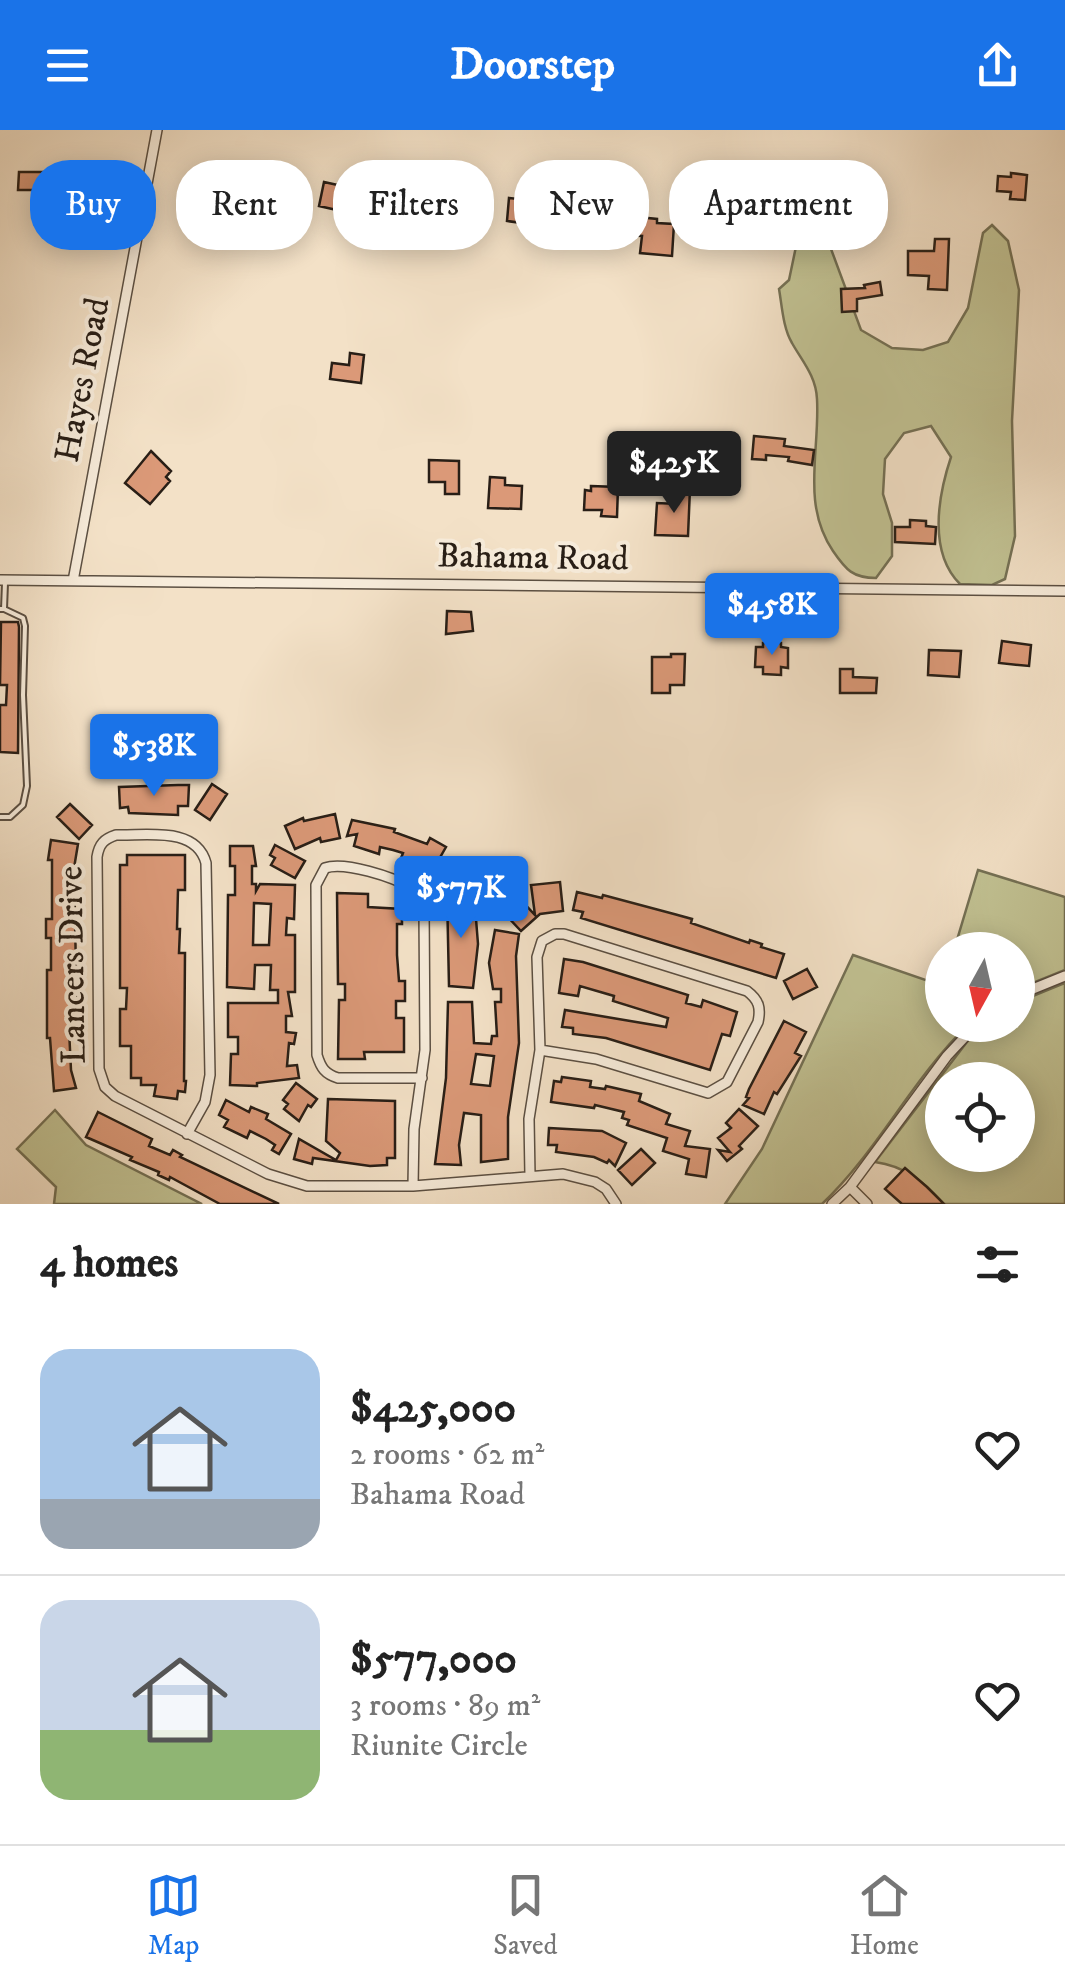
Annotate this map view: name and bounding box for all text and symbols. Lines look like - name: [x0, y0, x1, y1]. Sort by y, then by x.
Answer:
- text: Doorstep: [450, 37, 615, 93]
- icon: menu: [40, 38, 95, 93]
- icon: share: [970, 38, 1025, 93]
- chip: Buy: [30, 160, 156, 250]
- chip: Rent: [176, 160, 313, 250]
- chip: Filters: [333, 160, 494, 250]
- chip: New: [514, 160, 649, 250]
- chip: Apartment: [669, 160, 888, 250]
- street label: Hayes Road: [45, 293, 121, 466]
- pin: $425K: [604, 431, 744, 516]
- text: $425K: [629, 443, 719, 483]
- street label: Bahama Road: [437, 534, 630, 582]
- pin: $458K: [702, 573, 842, 658]
- text: $458K: [727, 585, 817, 625]
- pin: $538K: [84, 714, 224, 799]
- text: $538K: [112, 726, 196, 766]
- pin: $577K: [391, 856, 531, 941]
- street label: Lancers Drive: [49, 866, 97, 1064]
- text: $577K: [416, 868, 506, 908]
- north arrow: [925, 932, 1035, 1042]
- map controls: [925, 932, 1035, 1172]
- button: locate: [925, 1062, 1035, 1172]
- icon: filters: [970, 1237, 1025, 1292]
- text: 4 homes: [40, 1238, 178, 1290]
- text: $425,000: [350, 1383, 516, 1435]
- icon: home: [120, 1389, 240, 1509]
- icon: heart: [970, 1422, 1025, 1477]
- text: 2 rooms · 62 m²: [350, 1435, 544, 1475]
- text: Bahama Road: [350, 1475, 525, 1515]
- text: $577,000: [350, 1634, 517, 1686]
- icon: home: [120, 1640, 240, 1760]
- icon: heart: [970, 1673, 1025, 1728]
- text: 3 rooms · 89 m²: [350, 1686, 540, 1726]
- text: Riunite Circle: [350, 1726, 528, 1766]
- tab: Map: [146, 1868, 201, 1963]
- tab: Saved: [493, 1868, 558, 1963]
- tab: Home: [850, 1868, 919, 1963]

